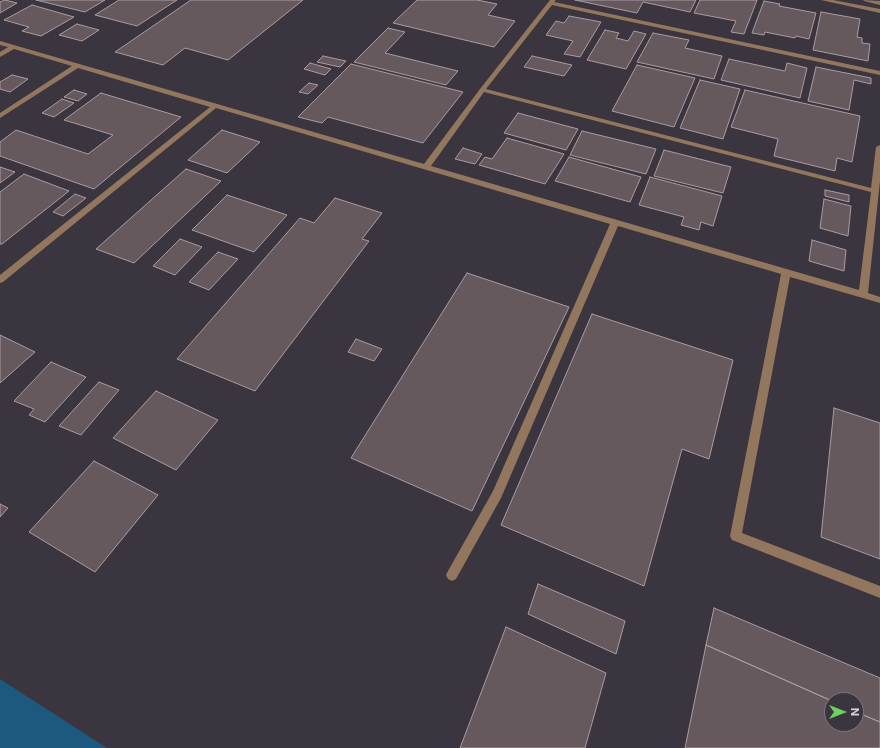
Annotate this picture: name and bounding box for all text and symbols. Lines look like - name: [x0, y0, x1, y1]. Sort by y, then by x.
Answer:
- north arrow: [824, 692, 864, 732]
- text: N: [848, 708, 862, 716]

